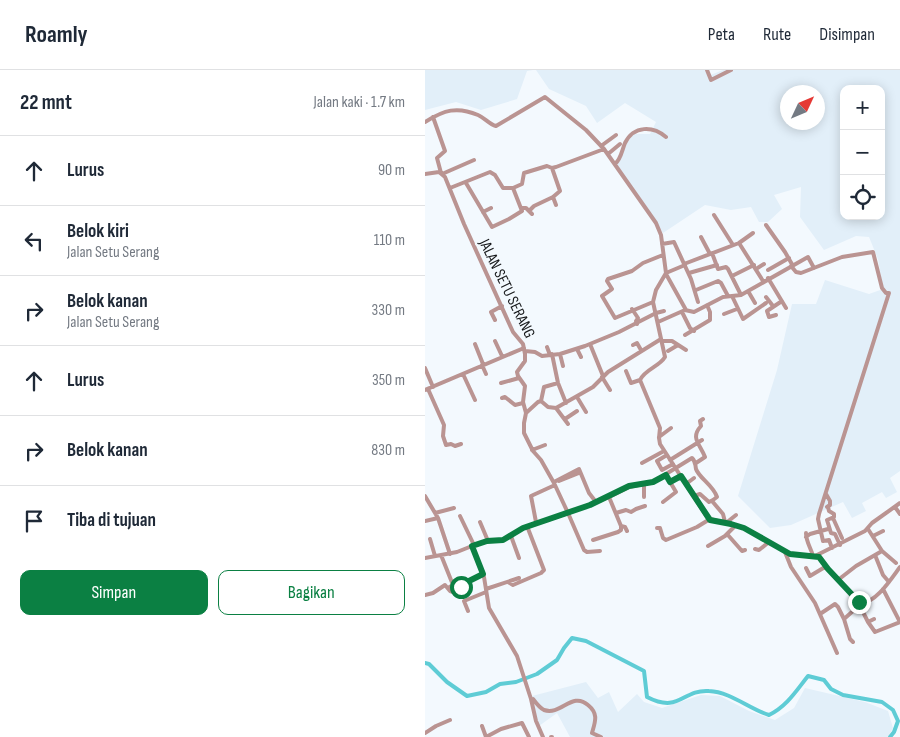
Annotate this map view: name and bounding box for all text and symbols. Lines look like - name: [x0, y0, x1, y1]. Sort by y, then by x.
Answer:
- text: Roamly: [25, 20, 88, 49]
- text: Peta: [708, 24, 735, 45]
- text: Rute: [763, 24, 791, 45]
- text: Disimpan: [819, 24, 875, 45]
- north arrow: [780, 85, 825, 130]
- map controls: [840, 85, 885, 220]
- button: +: [840, 85, 885, 130]
- text: 22 mnt: [20, 90, 72, 115]
- text: Jalan kaki · 1.7 km: [313, 93, 405, 112]
- button: −: [840, 130, 885, 175]
- icon: ahead: [20, 157, 48, 185]
- text: Lurus: [67, 159, 104, 182]
- text: 90 m: [378, 161, 405, 180]
- button: locate: [840, 175, 885, 220]
- text: Belok kiri: [67, 220, 129, 243]
- icon: left: [20, 227, 48, 255]
- text: 110 m: [374, 231, 405, 250]
- street label: JALAN SETU SERANG: [474, 235, 539, 341]
- text: Jalan Setu Serang: [67, 243, 159, 262]
- text: Belok kanan: [67, 290, 148, 313]
- icon: right: [20, 297, 48, 325]
- text: 330 m: [372, 301, 405, 320]
- text: Jalan Setu Serang: [67, 313, 159, 332]
- icon: ahead: [20, 367, 48, 395]
- text: Lurus: [67, 369, 104, 392]
- text: 350 m: [372, 371, 405, 390]
- icon: right: [20, 437, 48, 465]
- text: Belok kanan: [67, 439, 148, 462]
- text: 830 m: [371, 441, 405, 460]
- icon: arrive: [20, 507, 48, 535]
- text: Tiba di tujuan: [67, 509, 156, 532]
- button: Simpan: [20, 570, 208, 615]
- button: Bagikan: [218, 570, 405, 615]
- route start: [450, 576, 473, 599]
- route end: [848, 591, 871, 614]

